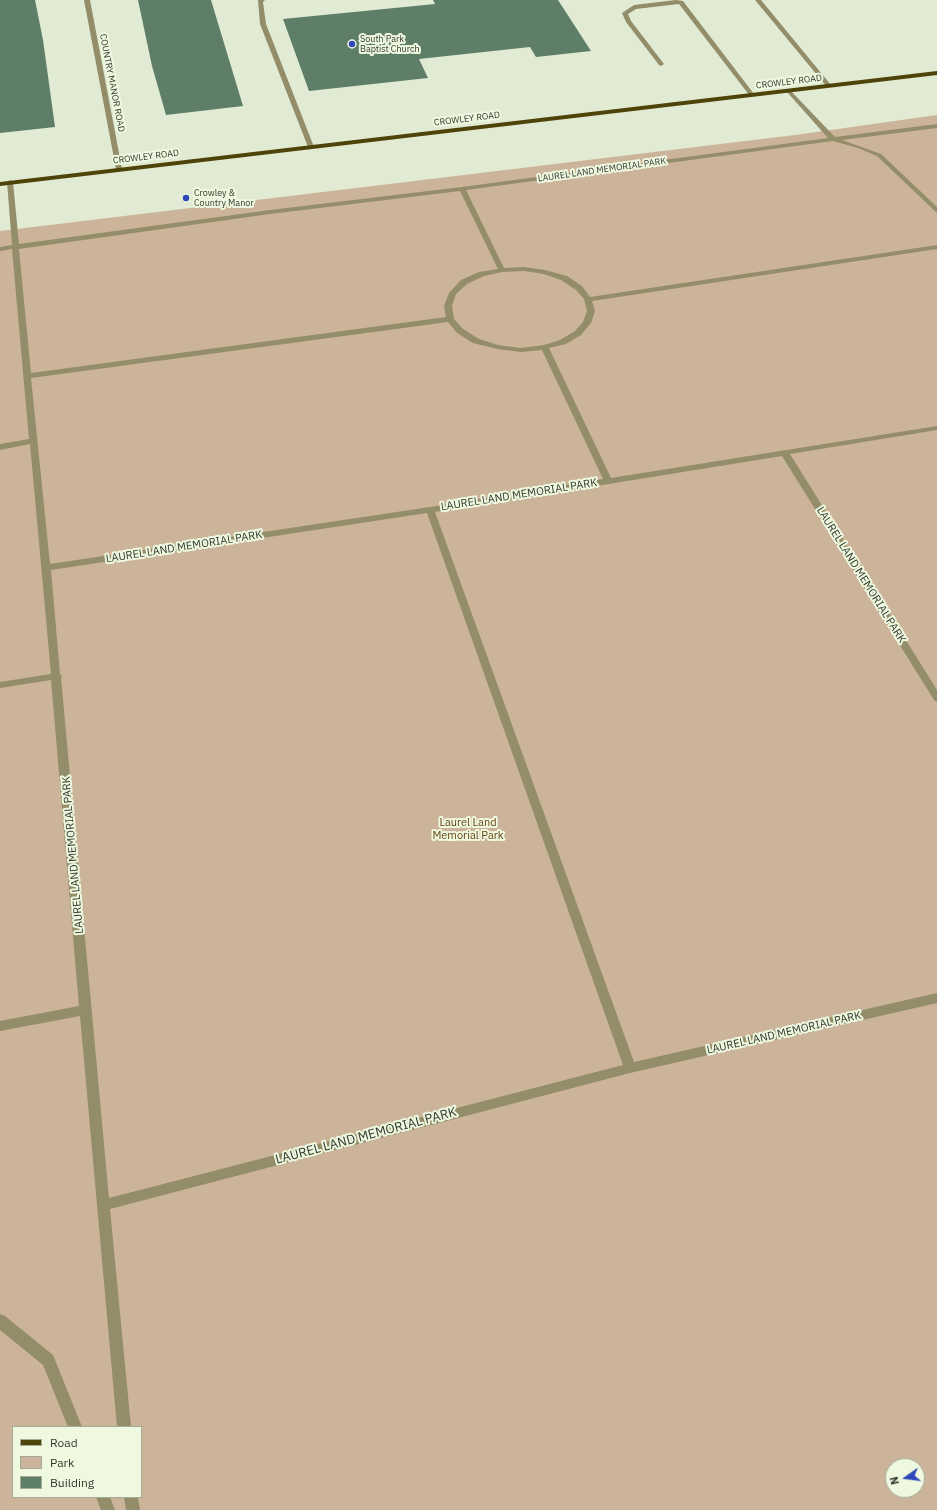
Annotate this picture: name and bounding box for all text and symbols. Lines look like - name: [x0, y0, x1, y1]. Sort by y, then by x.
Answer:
- street label: COUNTRY MANOR ROAD: [97, 33, 127, 133]
- place label: South Park Baptist Church: [360, 34, 420, 55]
- marker: South Park Baptist Church: [347, 39, 357, 49]
- street label: CROWLEY ROAD: [755, 73, 823, 91]
- street label: CROWLEY ROAD: [433, 110, 501, 128]
- street label: CROWLEY ROAD: [112, 148, 180, 166]
- street label: LAUREL LAND MEMORIAL PARK: [537, 156, 667, 184]
- place label: Crowley & Country Manor: [194, 188, 254, 209]
- marker: Crowley & Country Manor: [181, 193, 191, 203]
- street label: LAUREL LAND MEMORIAL PARK: [440, 476, 598, 514]
- street label: LAUREL LAND MEMORIAL PARK: [814, 504, 908, 646]
- street label: LAUREL LAND MEMORIAL PARK: [105, 528, 263, 566]
- street label: LAUREL LAND MEMORIAL PARK: [60, 776, 86, 934]
- park label: Laurel Land Memorial Park: [432, 816, 504, 842]
- street label: LAUREL LAND MEMORIAL PARK: [706, 1009, 862, 1057]
- street label: LAUREL LAND MEMORIAL PARK: [274, 1104, 458, 1168]
- legend: [12, 1426, 142, 1498]
- text: Road: [50, 1435, 78, 1450]
- text: Park: [50, 1455, 74, 1470]
- north arrow: [885, 1458, 925, 1498]
- text: Building: [50, 1475, 94, 1490]
- text: N: [887, 1475, 902, 1486]

